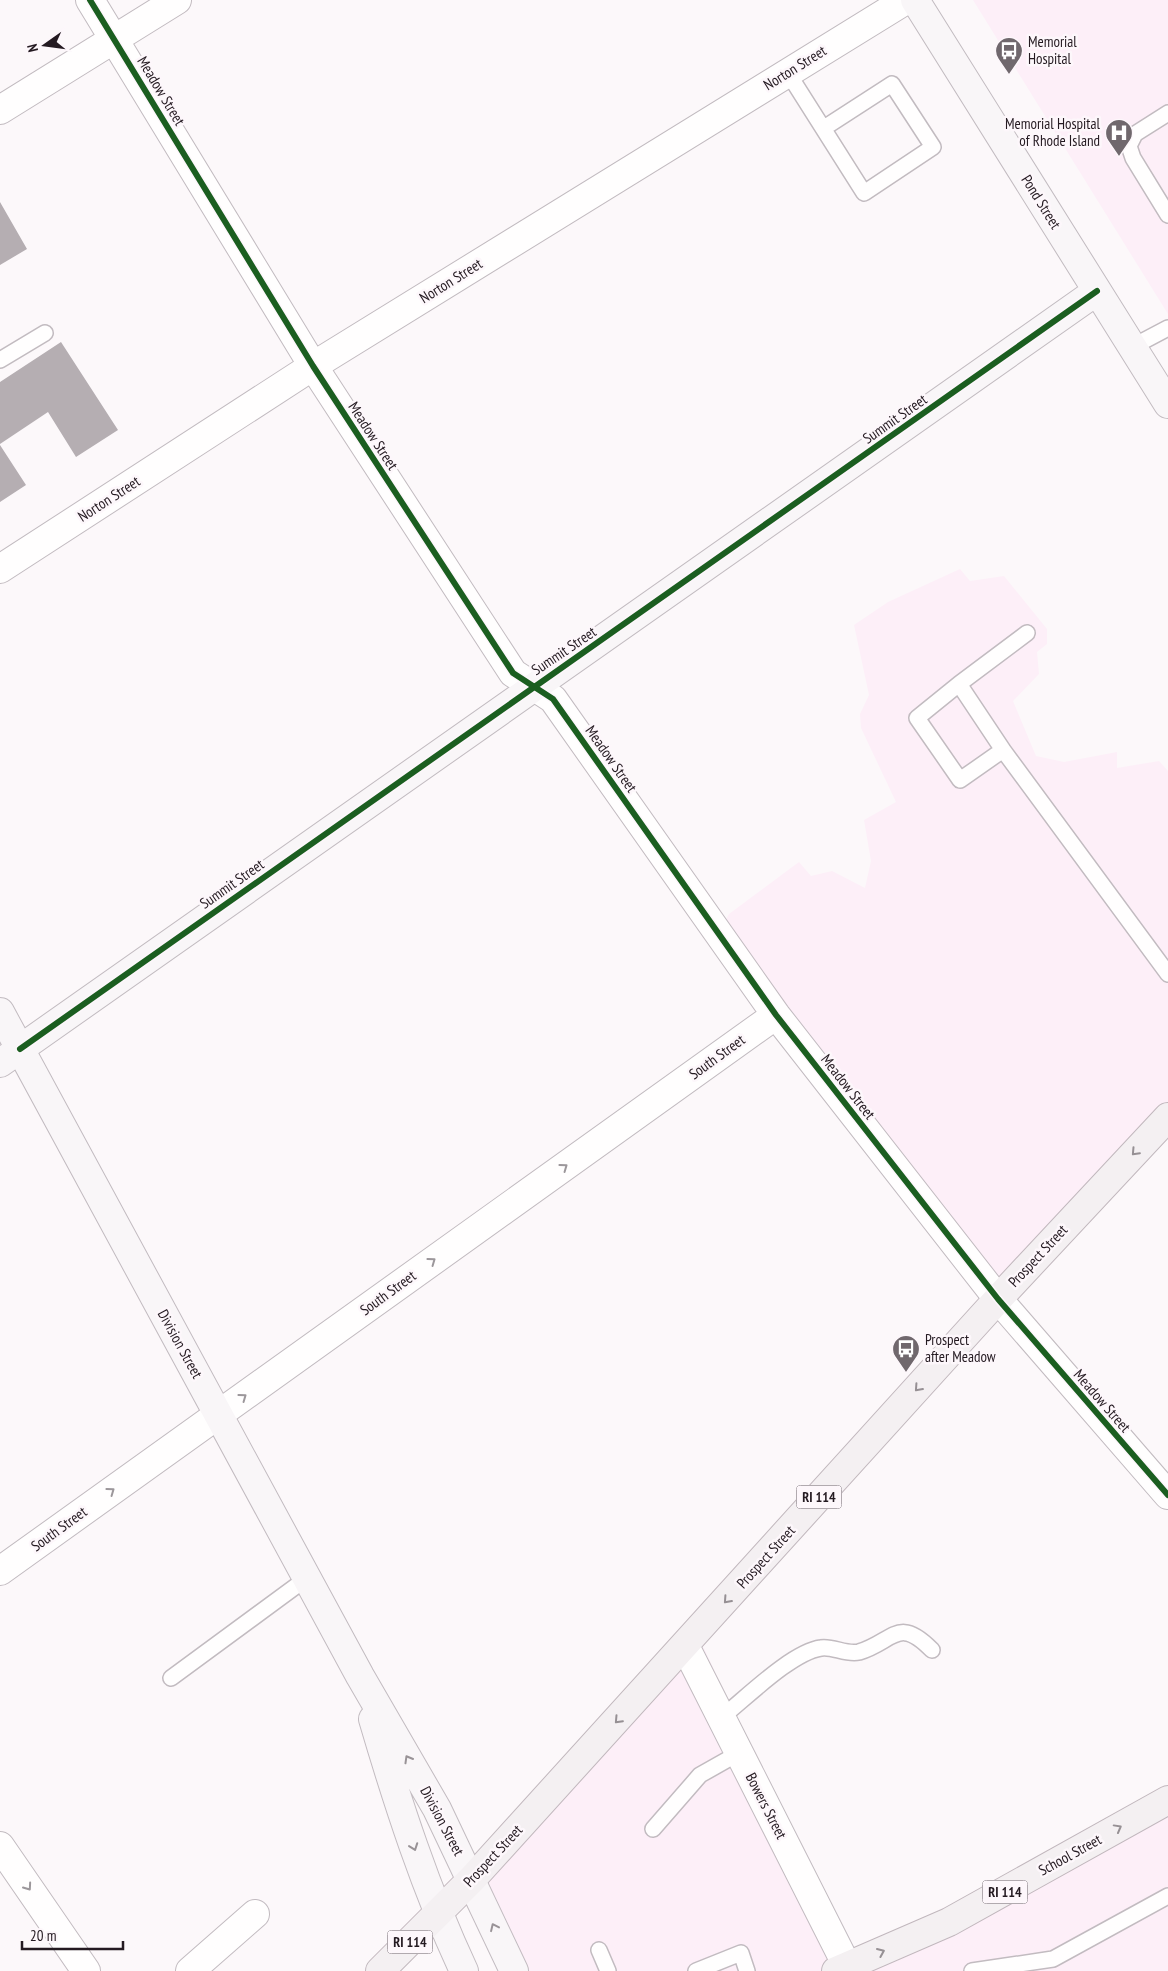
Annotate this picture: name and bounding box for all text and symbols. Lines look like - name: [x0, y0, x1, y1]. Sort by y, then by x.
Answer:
- north arrow: [20, 20, 70, 70]
- place label: Memorial Hospital: [1028, 32, 1077, 68]
- bus stop icon: Memorial Hospital: [994, 36, 1024, 75]
- street label: Norton Street: [760, 41, 830, 94]
- text: N: [23, 42, 42, 54]
- street label: Meadow Street: [133, 53, 190, 129]
- place label: Memorial Hospital of Rhode Island: [1005, 114, 1100, 150]
- hospital icon: Memorial Hospital of Rhode Island: [1104, 118, 1134, 157]
- street label: Pond Street: [1017, 171, 1065, 232]
- street label: Norton Street: [416, 254, 486, 307]
- street label: Summit Street: [859, 390, 931, 448]
- street label: Meadow Street: [344, 398, 402, 473]
- street label: Norton Street: [74, 471, 143, 526]
- street label: Summit Street: [528, 622, 600, 679]
- street label: Meadow Street: [581, 722, 641, 796]
- street label: Summit Street: [196, 855, 268, 913]
- street label: South Street: [685, 1030, 748, 1083]
- street label: Meadow Street: [817, 1050, 880, 1123]
- one-way arrow: [1132, 1147, 1141, 1156]
- one-way arrow: [558, 1164, 567, 1172]
- street label: Prospect Street: [1004, 1221, 1071, 1291]
- one-way arrow: [426, 1258, 436, 1267]
- street label: South Street: [356, 1266, 419, 1319]
- street label: Division Street: [154, 1306, 207, 1382]
- place label: Prospect after Meadow: [925, 1330, 996, 1366]
- bus stop icon: Prospect after Meadow: [891, 1334, 921, 1373]
- street label: Meadow Street: [1070, 1365, 1135, 1436]
- one-way arrow: [915, 1382, 924, 1391]
- one-way arrow: [237, 1394, 247, 1403]
- road number: RI 114: [796, 1485, 842, 1508]
- one-way arrow: [105, 1489, 114, 1497]
- street label: South Street: [27, 1502, 90, 1555]
- street label: Prospect Street: [732, 1521, 799, 1592]
- one-way arrow: [724, 1594, 733, 1603]
- one-way arrow: [615, 1714, 624, 1723]
- one-way arrow: [404, 1755, 414, 1764]
- street label: Bowers Street: [742, 1770, 791, 1842]
- street label: Division Street: [416, 1783, 469, 1859]
- street label: Prospect Street: [459, 1821, 526, 1891]
- one-way arrow: [1112, 1825, 1121, 1835]
- street label: School Street: [1035, 1830, 1105, 1880]
- one-way arrow: [408, 1842, 418, 1851]
- road number: RI 114: [982, 1880, 1028, 1904]
- one-way arrow: [22, 1881, 31, 1890]
- scale bar: [22, 1918, 124, 1950]
- one-way arrow: [490, 1923, 500, 1932]
- text: 20 m: [30, 1926, 56, 1945]
- road number: RI 114: [388, 1930, 432, 1954]
- one-way arrow: [876, 1947, 885, 1958]

